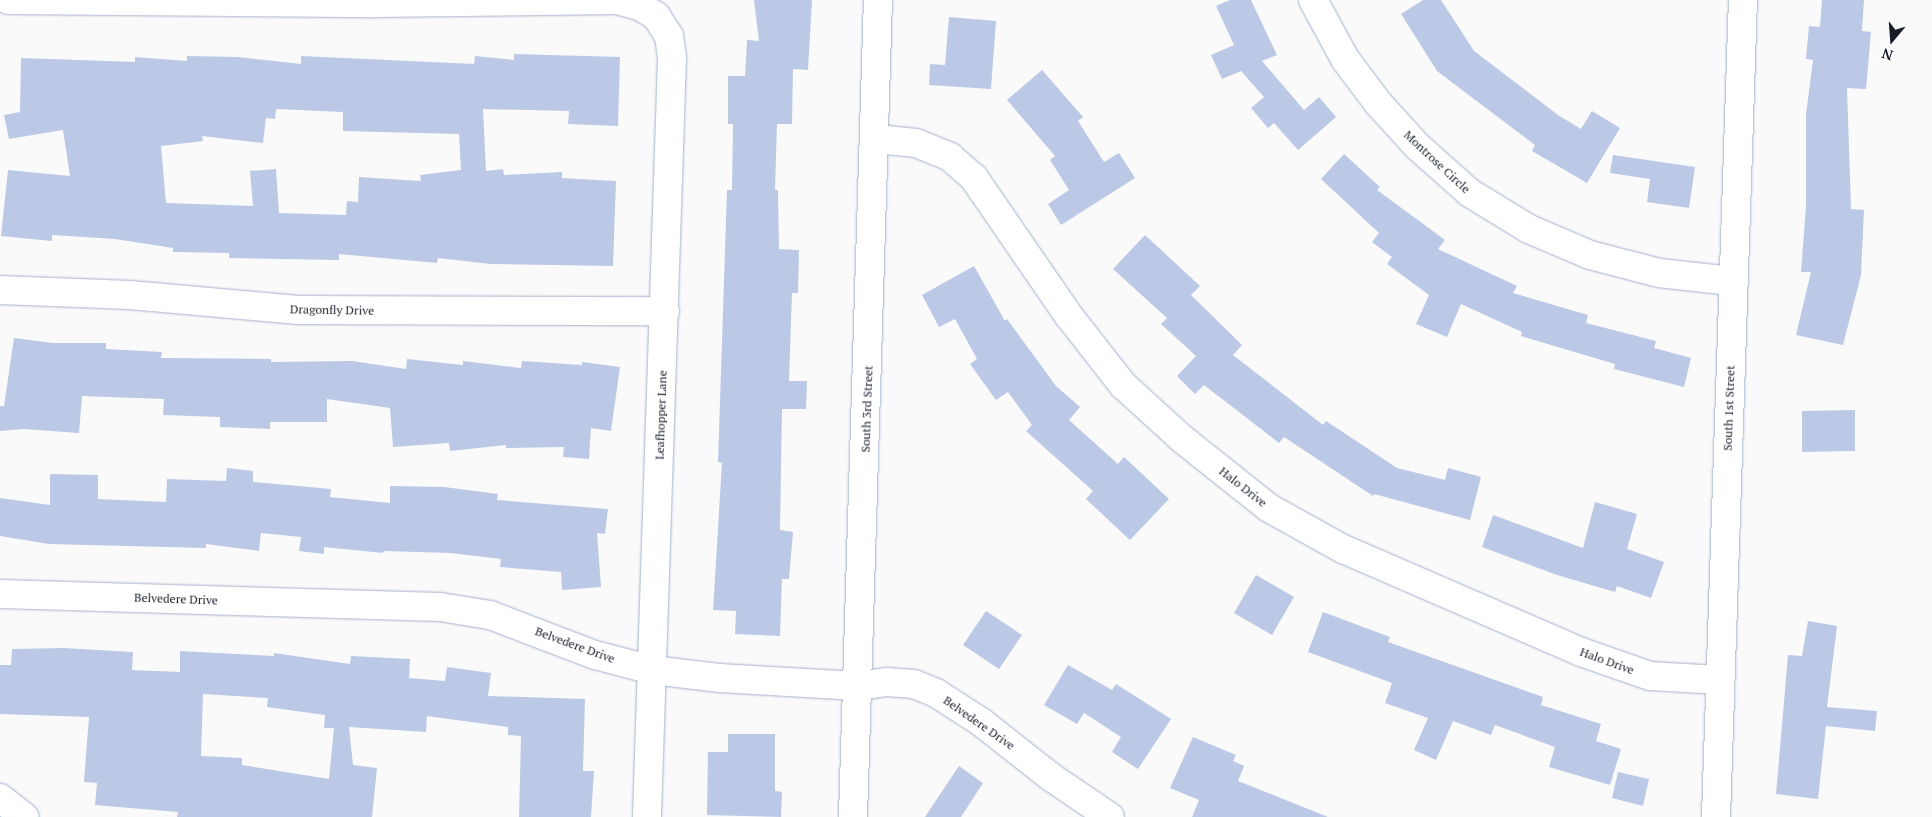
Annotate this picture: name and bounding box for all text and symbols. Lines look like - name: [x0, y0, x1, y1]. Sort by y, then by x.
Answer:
- north arrow: [1867, 15, 1917, 65]
- text: N: [1879, 44, 1895, 65]
- street label: Montrose Circle: [1401, 128, 1473, 196]
- street label: Dragonfly Drive: [290, 302, 374, 318]
- street label: South 3rd Street: [858, 365, 876, 453]
- street label: South 1st Street: [1720, 365, 1738, 451]
- street label: Leafhopper Lane: [652, 370, 670, 460]
- street label: Halo Drive: [1216, 464, 1270, 510]
- street label: Belvedere Drive: [134, 590, 218, 608]
- street label: Belvedere Drive: [533, 624, 617, 666]
- street label: Halo Drive: [1578, 645, 1636, 677]
- street label: Belvedere Drive: [941, 693, 1017, 753]

